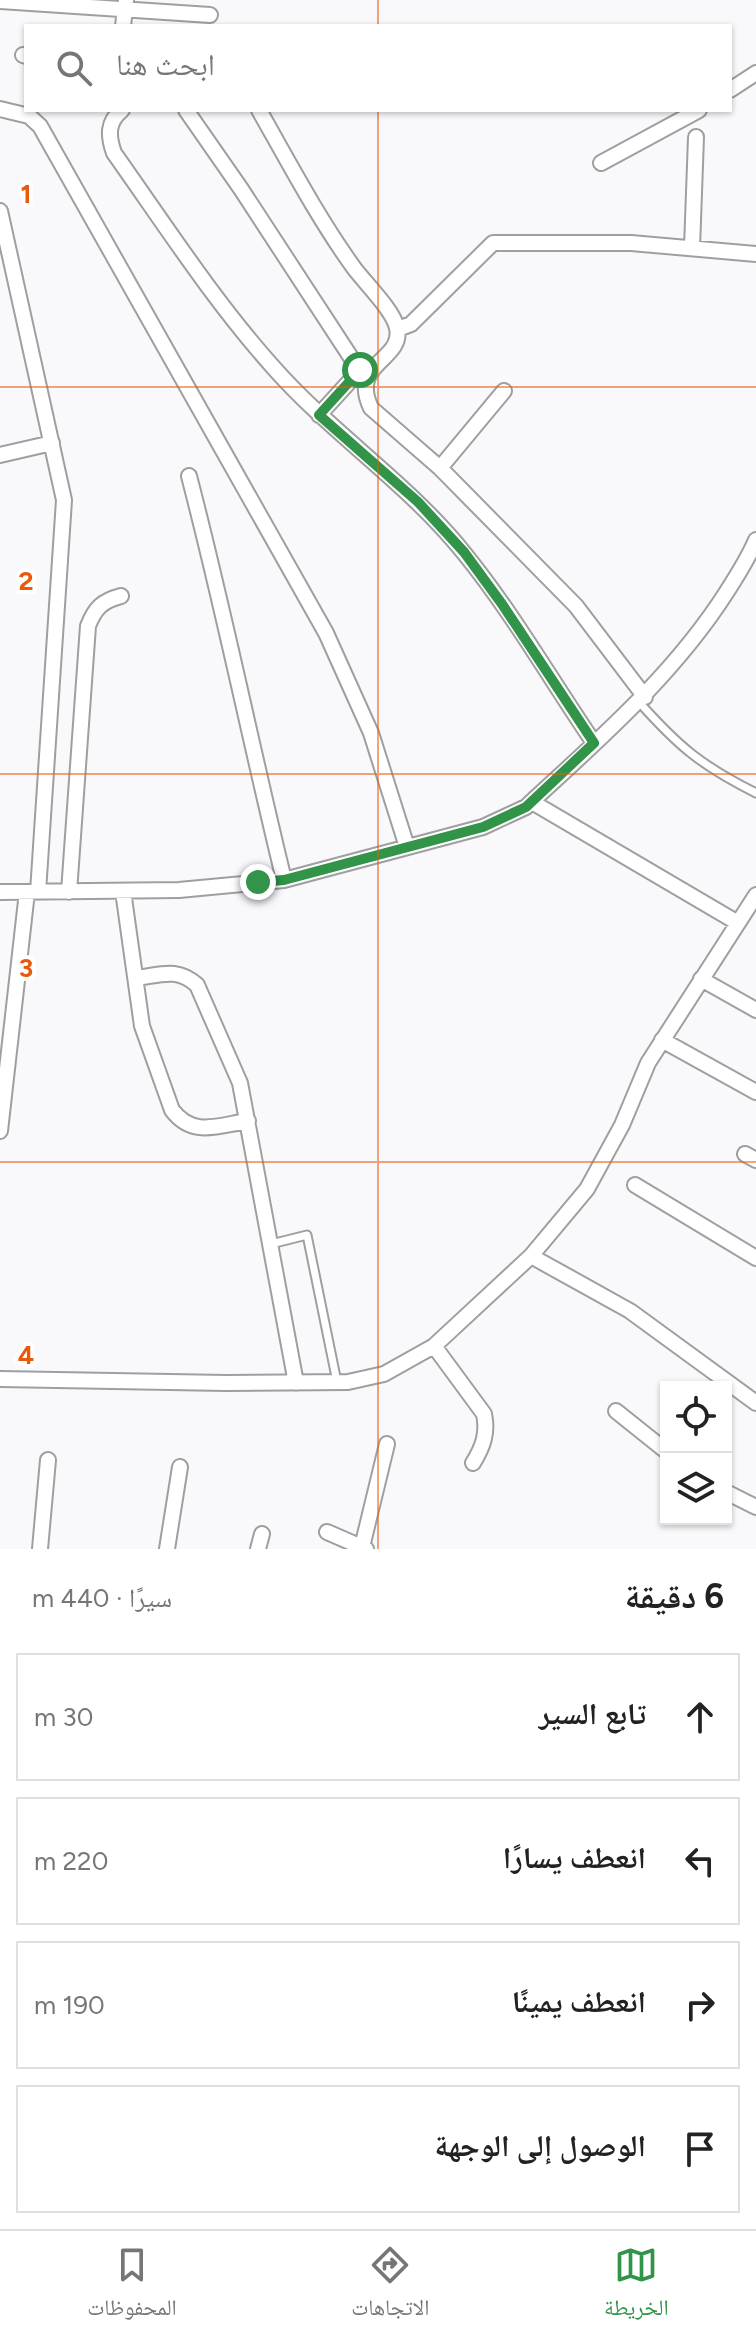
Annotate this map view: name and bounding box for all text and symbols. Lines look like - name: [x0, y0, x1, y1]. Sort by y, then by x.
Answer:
- search box: [24, 24, 732, 112]
- icon: search: [52, 46, 96, 90]
- text: ابحث هنا: [116, 46, 215, 83]
- text: 1: [21, 178, 31, 210]
- route start: [342, 352, 378, 388]
- text: 2: [18, 565, 34, 597]
- route end: [240, 864, 276, 900]
- text: 3: [19, 952, 33, 984]
- text: 4: [18, 1339, 34, 1371]
- map controls: [660, 1381, 732, 1525]
- button: locate: [660, 1381, 732, 1453]
- button: layers: [660, 1453, 732, 1525]
- text: 6 دقيقة: [625, 1576, 724, 1617]
- text: سيرًا · 440 m: [32, 1582, 172, 1614]
- text: تابع السير: [539, 1695, 646, 1732]
- icon: ahead: [678, 1695, 722, 1739]
- text: 30 m: [34, 1701, 93, 1733]
- text: انعطف يسارًا: [503, 1839, 646, 1876]
- icon: left: [678, 1839, 722, 1883]
- text: 220 m: [34, 1845, 108, 1877]
- text: انعطف يمينًا: [512, 1983, 646, 2020]
- icon: right: [678, 1983, 722, 2027]
- text: 190 m: [34, 1989, 105, 2021]
- text: الوصول إلى الوجهة: [434, 2127, 646, 2164]
- icon: arrive: [678, 2127, 722, 2171]
- tab: المحفوظات: [87, 2243, 177, 2329]
- tab: الاتجاهات: [351, 2243, 429, 2329]
- tab: الخريطة: [604, 2243, 669, 2329]

